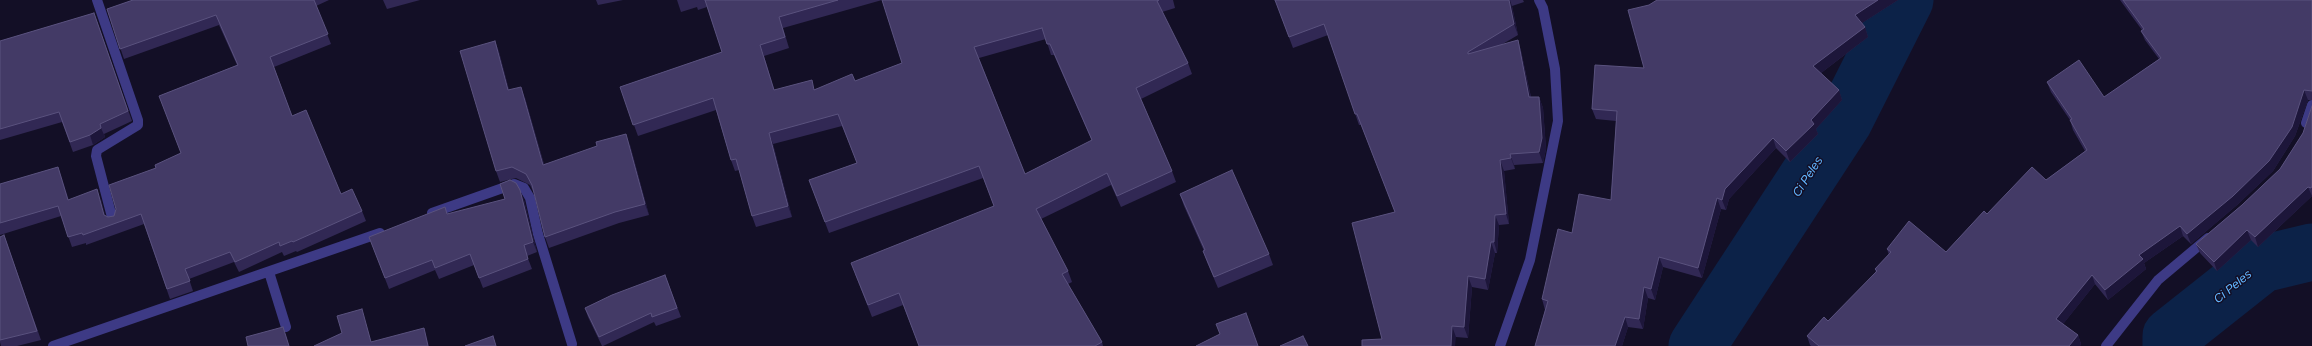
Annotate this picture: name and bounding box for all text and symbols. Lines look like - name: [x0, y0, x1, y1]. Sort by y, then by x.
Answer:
- water label: Ci Peles: [1790, 154, 1826, 200]
- water label: Ci Peles: [2211, 267, 2255, 307]

